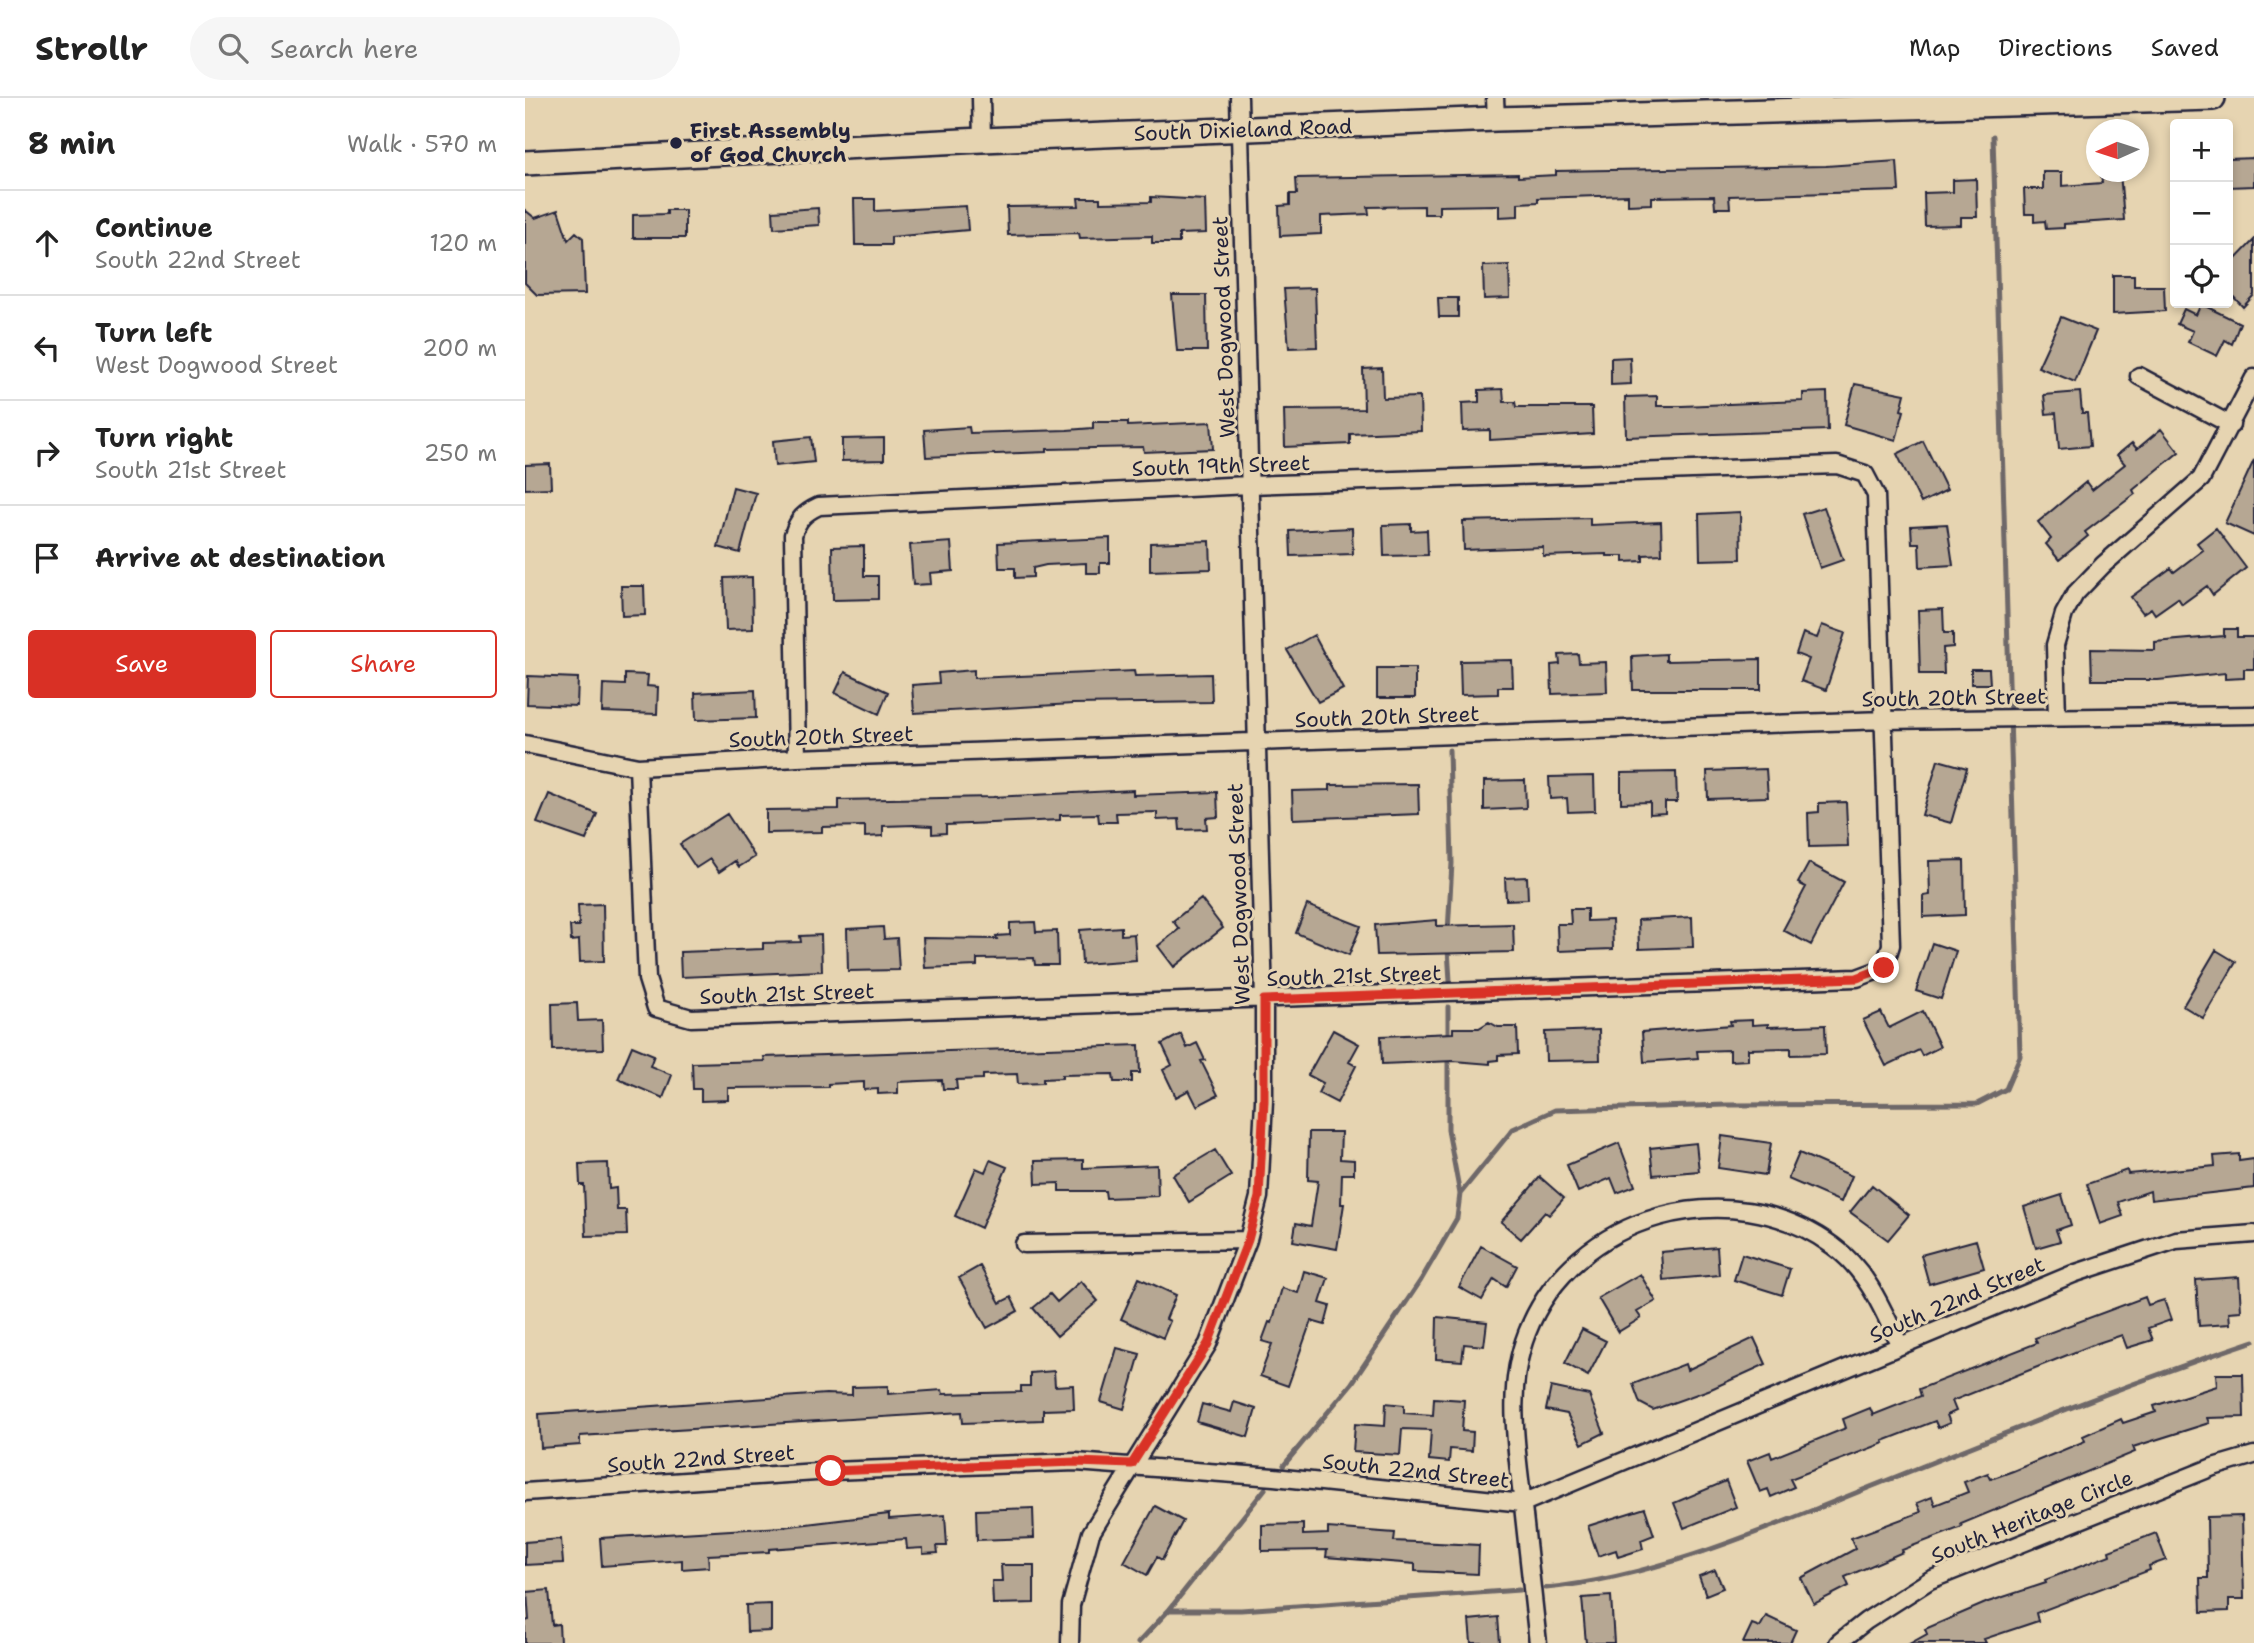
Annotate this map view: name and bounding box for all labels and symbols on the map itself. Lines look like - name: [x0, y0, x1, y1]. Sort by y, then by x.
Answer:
- street label: South Dixieland Road: [1133, 112, 1353, 148]
- place label: First Assembly of God Church: [690, 117, 851, 169]
- north arrow: [2086, 119, 2149, 182]
- marker: First Assembly of God Church: [668, 135, 684, 151]
- street label: West Dogwood Street: [1206, 216, 1242, 438]
- street label: South 19th Street: [1131, 449, 1311, 483]
- street label: South 20th Street: [1861, 682, 2047, 714]
- street label: South 20th Street: [1294, 700, 1480, 734]
- street label: South 20th Street: [728, 720, 914, 754]
- street label: West Dogwood Street: [1221, 783, 1257, 1005]
- route end: [1868, 952, 1899, 983]
- street label: South 21st Street: [1266, 959, 1442, 993]
- street label: South 21st Street: [699, 977, 875, 1011]
- street label: South 22nd Street: [1865, 1250, 2049, 1350]
- street label: South 22nd Street: [606, 1438, 796, 1480]
- street label: South 22nd Street: [1321, 1447, 1511, 1495]
- route start: [815, 1455, 846, 1486]
- street label: South Heritage Circle: [1927, 1464, 2137, 1570]

